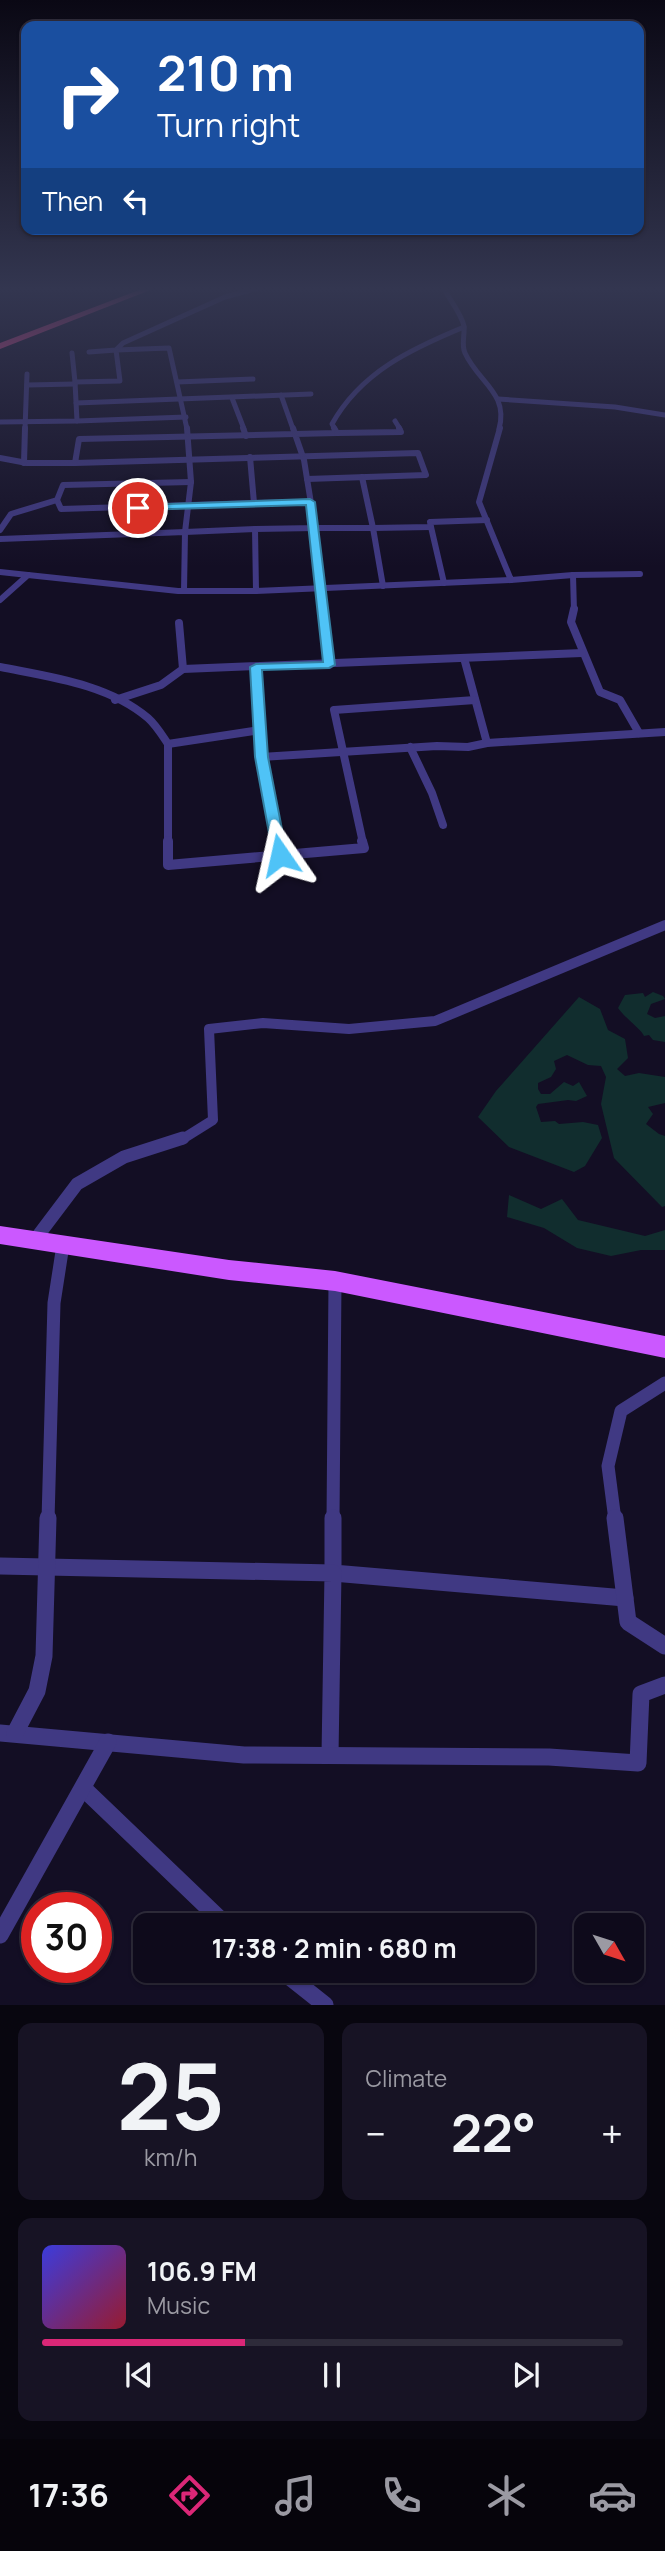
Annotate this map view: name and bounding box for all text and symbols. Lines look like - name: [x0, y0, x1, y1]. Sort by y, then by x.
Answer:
- text: 210 m: [157, 39, 294, 106]
- icon: right: [42, 49, 133, 140]
- text: Turn right: [157, 103, 300, 147]
- icon: left: [117, 182, 155, 220]
- text: Then: [42, 183, 103, 219]
- pin: [108, 478, 168, 538]
- icon: arrive: [119, 489, 157, 527]
- position arrow: [243, 818, 317, 892]
- speed limit sign: 30: [21, 1892, 112, 1983]
- north arrow: [574, 1913, 644, 1983]
- map controls: [574, 1913, 644, 1983]
- text: 17:38 · 2 min · 680 m: [211, 1930, 457, 1966]
- text: 25: [117, 2033, 225, 2157]
- text: Climate: [366, 2062, 447, 2094]
- text: 22°: [451, 2097, 536, 2168]
- text: −: [366, 2107, 386, 2159]
- text: +: [601, 2107, 623, 2159]
- text: km/h: [144, 2141, 198, 2173]
- text: 106.9 FM: [147, 2253, 257, 2289]
- text: Music: [147, 2289, 210, 2321]
- icon: previous: [120, 2356, 158, 2394]
- icon: pause: [313, 2356, 351, 2394]
- icon: next: [507, 2356, 545, 2394]
- icon: directions: [165, 2471, 214, 2520]
- icon: music: [271, 2471, 320, 2520]
- icon: phone: [377, 2471, 426, 2520]
- icon: climate: [482, 2471, 531, 2520]
- icon: car: [588, 2471, 637, 2520]
- text: 17:36: [28, 2473, 109, 2517]

